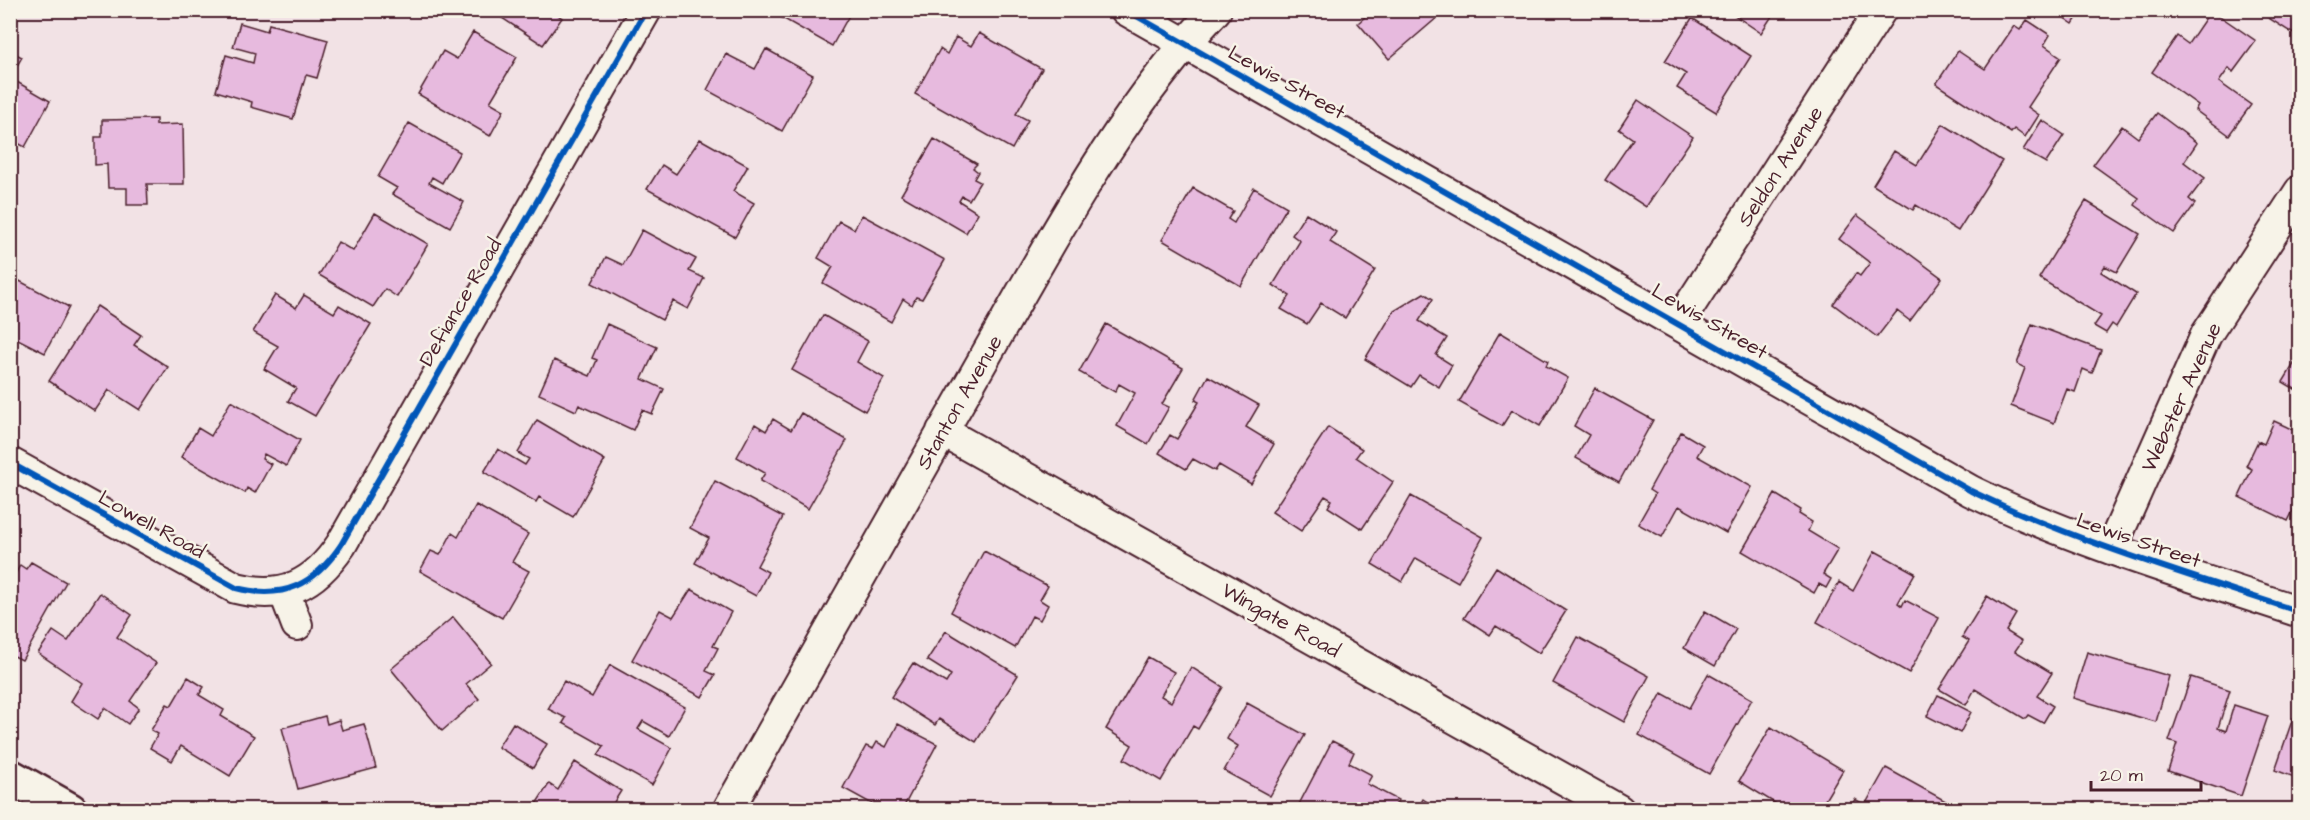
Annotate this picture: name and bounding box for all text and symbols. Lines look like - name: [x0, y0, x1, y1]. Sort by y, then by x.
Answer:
- street label: Lewis Street: [1223, 38, 1351, 127]
- street label: Seldon Avenue: [1731, 101, 1830, 232]
- street label: Defiance Road: [412, 233, 509, 371]
- street label: Lewis Street: [1646, 276, 1774, 367]
- street label: Webster Avenue: [2134, 318, 2229, 477]
- street label: Stanton Avenue: [909, 330, 1010, 475]
- street label: Lowell Road: [93, 483, 211, 566]
- street label: Lewis Street: [2073, 506, 2205, 575]
- street label: Wingate Road: [1215, 576, 1345, 667]
- scale bar: [2091, 754, 2200, 792]
- text: 20 m: [2100, 763, 2143, 788]

